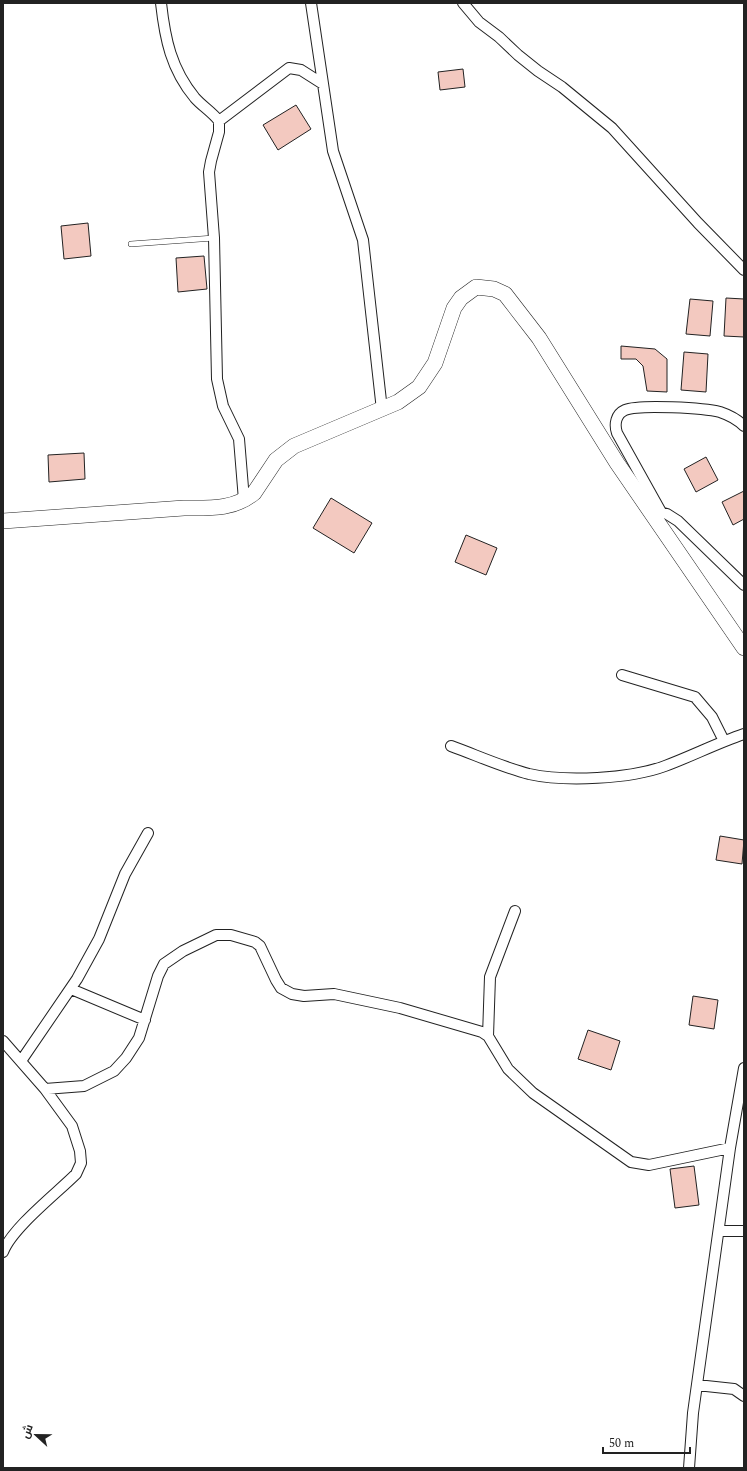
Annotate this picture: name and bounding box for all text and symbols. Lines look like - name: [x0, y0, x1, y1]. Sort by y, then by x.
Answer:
- north arrow: [16, 1415, 56, 1455]
- text: ش: [17, 1422, 38, 1441]
- scale bar: [603, 1429, 690, 1455]
- text: 50 m: [609, 1434, 634, 1453]

